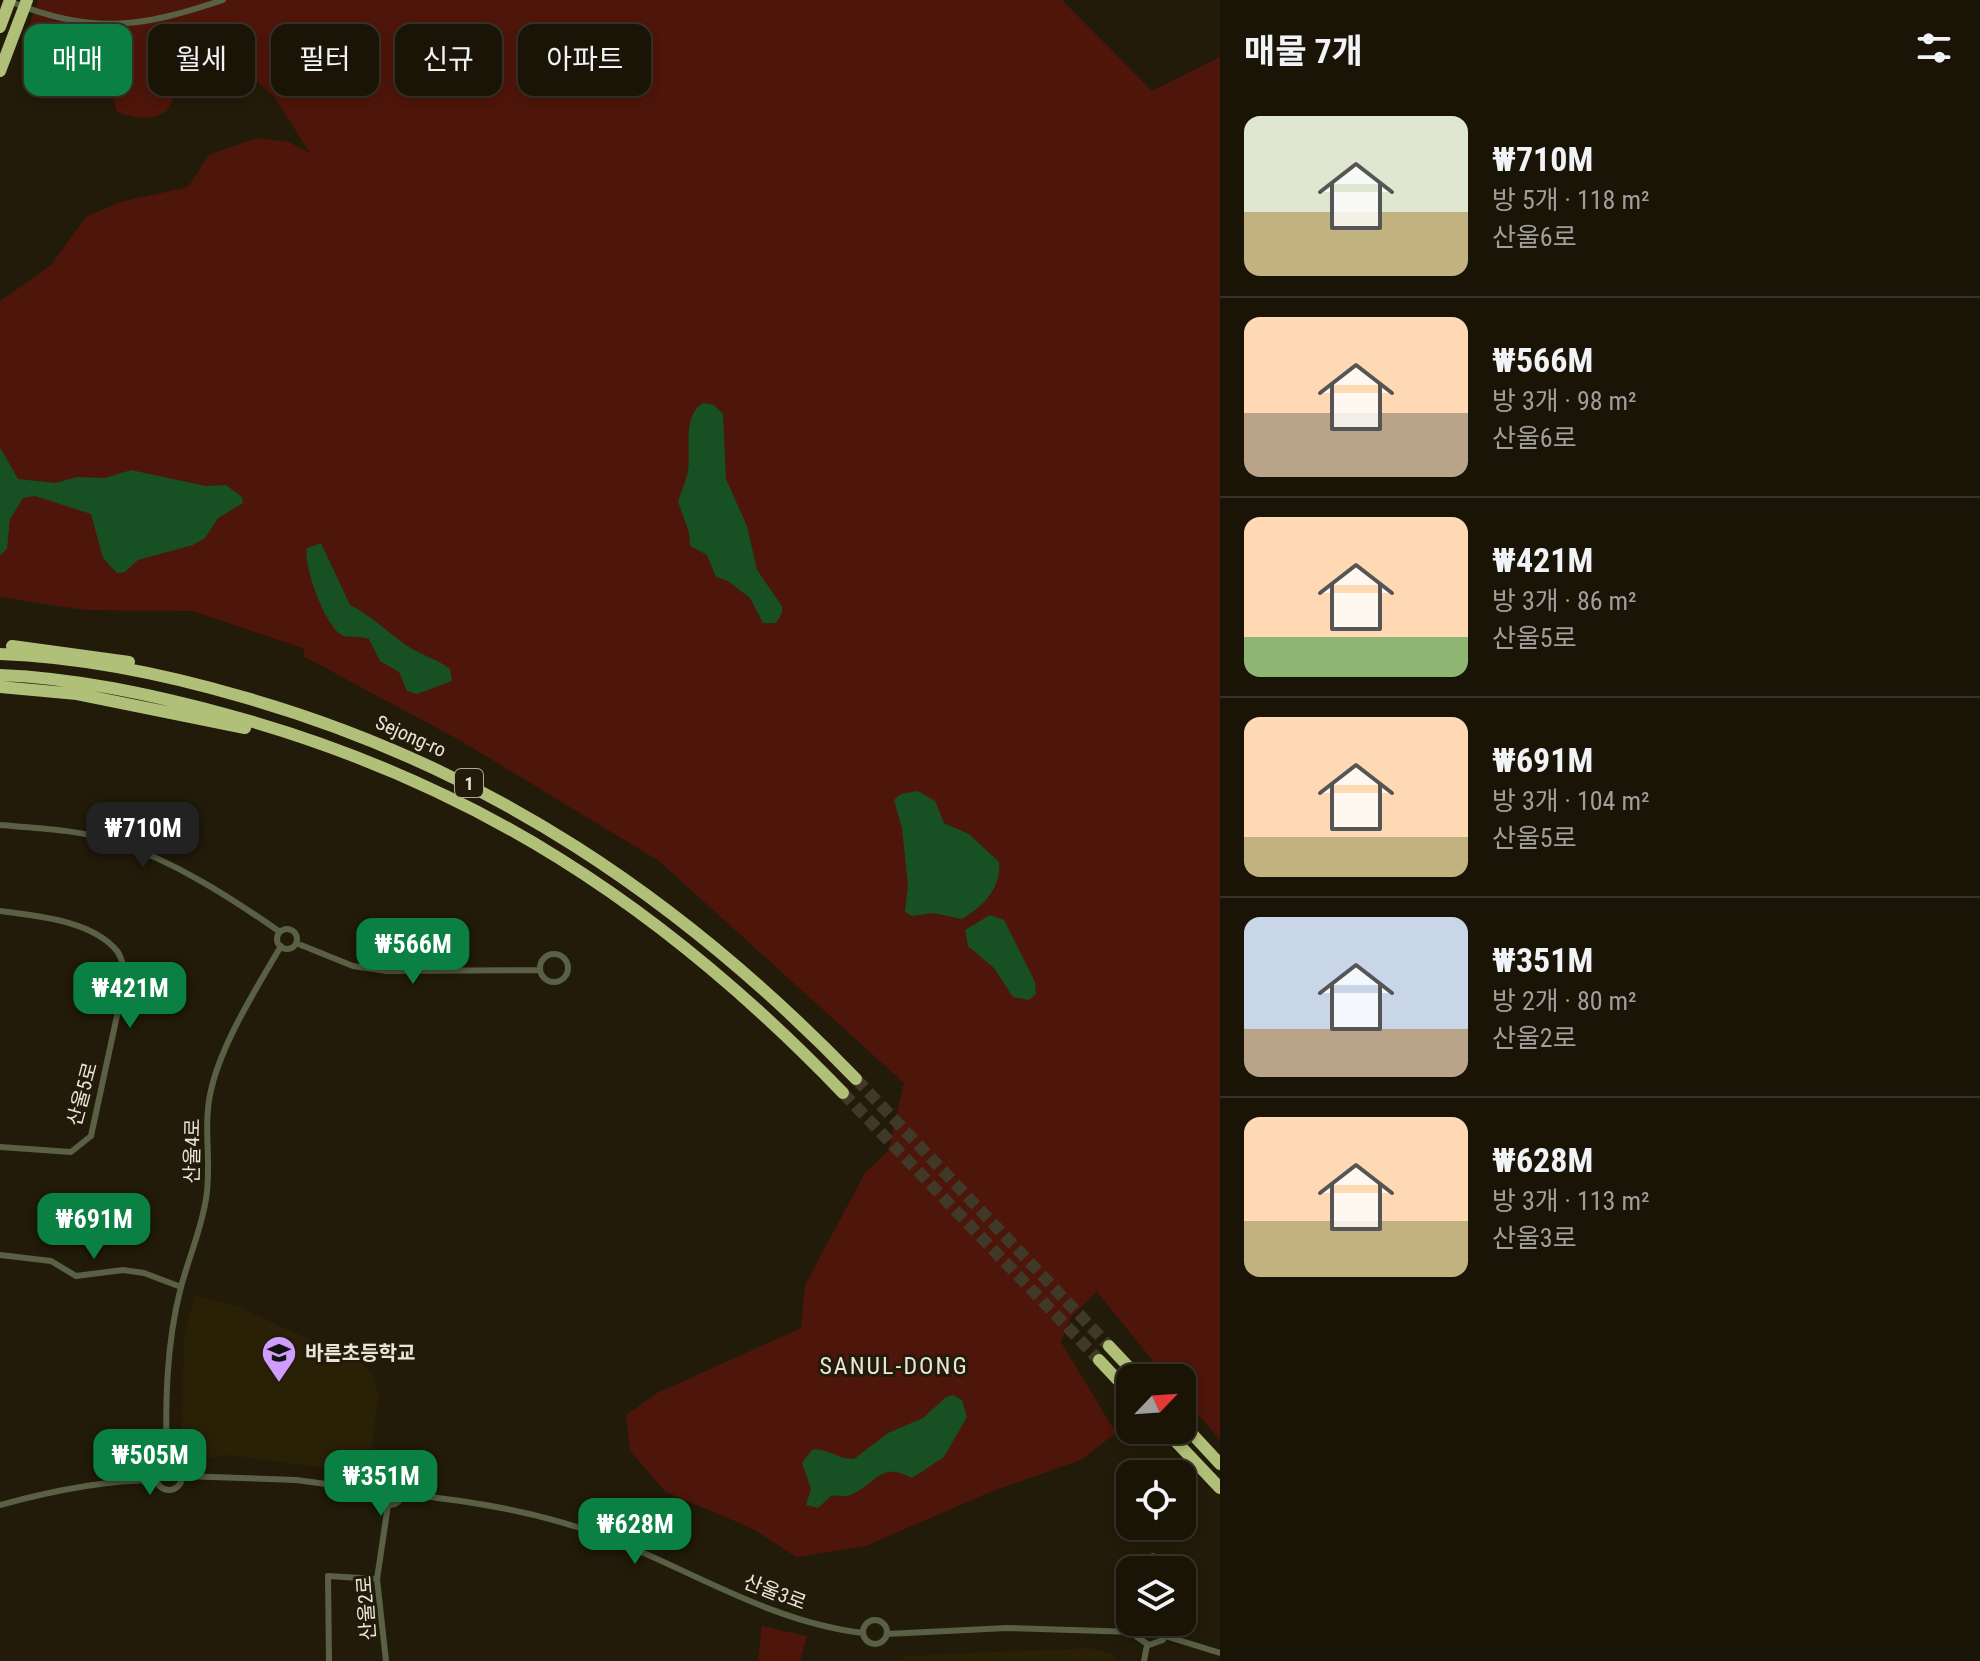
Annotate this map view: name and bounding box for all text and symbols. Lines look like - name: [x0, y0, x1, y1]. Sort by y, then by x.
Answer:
- chip: 매매: [24, 24, 132, 96]
- chip: 월세: [148, 24, 255, 96]
- chip: 필터: [271, 24, 379, 96]
- chip: 신규: [395, 24, 502, 96]
- chip: 아파트: [518, 24, 651, 96]
- icon: filters: [1912, 26, 1956, 70]
- text: 매물 7개: [1244, 31, 1363, 71]
- text: ₩710M: [1492, 139, 1593, 179]
- icon: home: [1308, 148, 1404, 244]
- text: 방 5개 · 118 m²: [1492, 185, 1650, 215]
- text: 산울6로: [1492, 222, 1577, 252]
- text: ₩566M: [1492, 340, 1593, 380]
- icon: home: [1308, 349, 1404, 445]
- text: 방 3개 · 98 m²: [1492, 386, 1637, 416]
- text: 산울6로: [1492, 423, 1577, 453]
- text: ₩421M: [1492, 540, 1593, 580]
- icon: home: [1308, 549, 1404, 645]
- text: 방 3개 · 86 m²: [1492, 586, 1637, 616]
- text: 산울5로: [1492, 623, 1577, 653]
- street label: Sejong-ro: [372, 710, 450, 762]
- text: ₩691M: [1492, 740, 1593, 780]
- icon: home: [1308, 749, 1404, 845]
- road number: 1: [455, 769, 483, 797]
- text: 방 3개 · 104 m²: [1492, 786, 1650, 816]
- pin: ₩710M: [87, 802, 199, 870]
- text: ₩710M: [104, 813, 182, 843]
- text: 산울5로: [1492, 823, 1577, 853]
- pin: ₩566M: [357, 918, 469, 986]
- text: ₩566M: [374, 929, 452, 959]
- text: ₩351M: [1492, 940, 1593, 980]
- icon: home: [1308, 949, 1404, 1045]
- pin: ₩421M: [74, 962, 186, 1030]
- text: ₩421M: [91, 973, 169, 1003]
- text: 방 2개 · 80 m²: [1492, 986, 1637, 1016]
- text: 산울2로: [1492, 1023, 1577, 1053]
- street label: 산울5로: [62, 1059, 102, 1129]
- street label: 산울4로: [179, 1118, 205, 1184]
- text: ₩628M: [1492, 1140, 1593, 1180]
- icon: home: [1308, 1149, 1404, 1245]
- text: 방 3개 · 113 m²: [1492, 1186, 1650, 1216]
- pin: ₩691M: [38, 1193, 150, 1261]
- text: ₩691M: [55, 1204, 133, 1234]
- text: 산울3로: [1492, 1223, 1577, 1253]
- school or university icon: 바른초등학교: [260, 1334, 298, 1384]
- place label: 바른초등학교: [305, 1341, 415, 1365]
- district label: SANUL-DONG: [819, 1352, 969, 1380]
- north arrow: [1116, 1364, 1196, 1444]
- map controls: [1116, 1364, 1196, 1636]
- pin: ₩505M: [94, 1429, 206, 1497]
- text: ₩505M: [111, 1440, 189, 1470]
- pin: ₩351M: [325, 1450, 437, 1518]
- button: locate: [1116, 1460, 1196, 1540]
- text: ₩351M: [342, 1461, 420, 1491]
- pin: ₩628M: [579, 1498, 691, 1566]
- text: ₩628M: [596, 1509, 674, 1539]
- button: layers: [1116, 1556, 1196, 1636]
- street label: 산울3로: [740, 1569, 810, 1615]
- street label: 산울2로: [352, 1575, 380, 1641]

